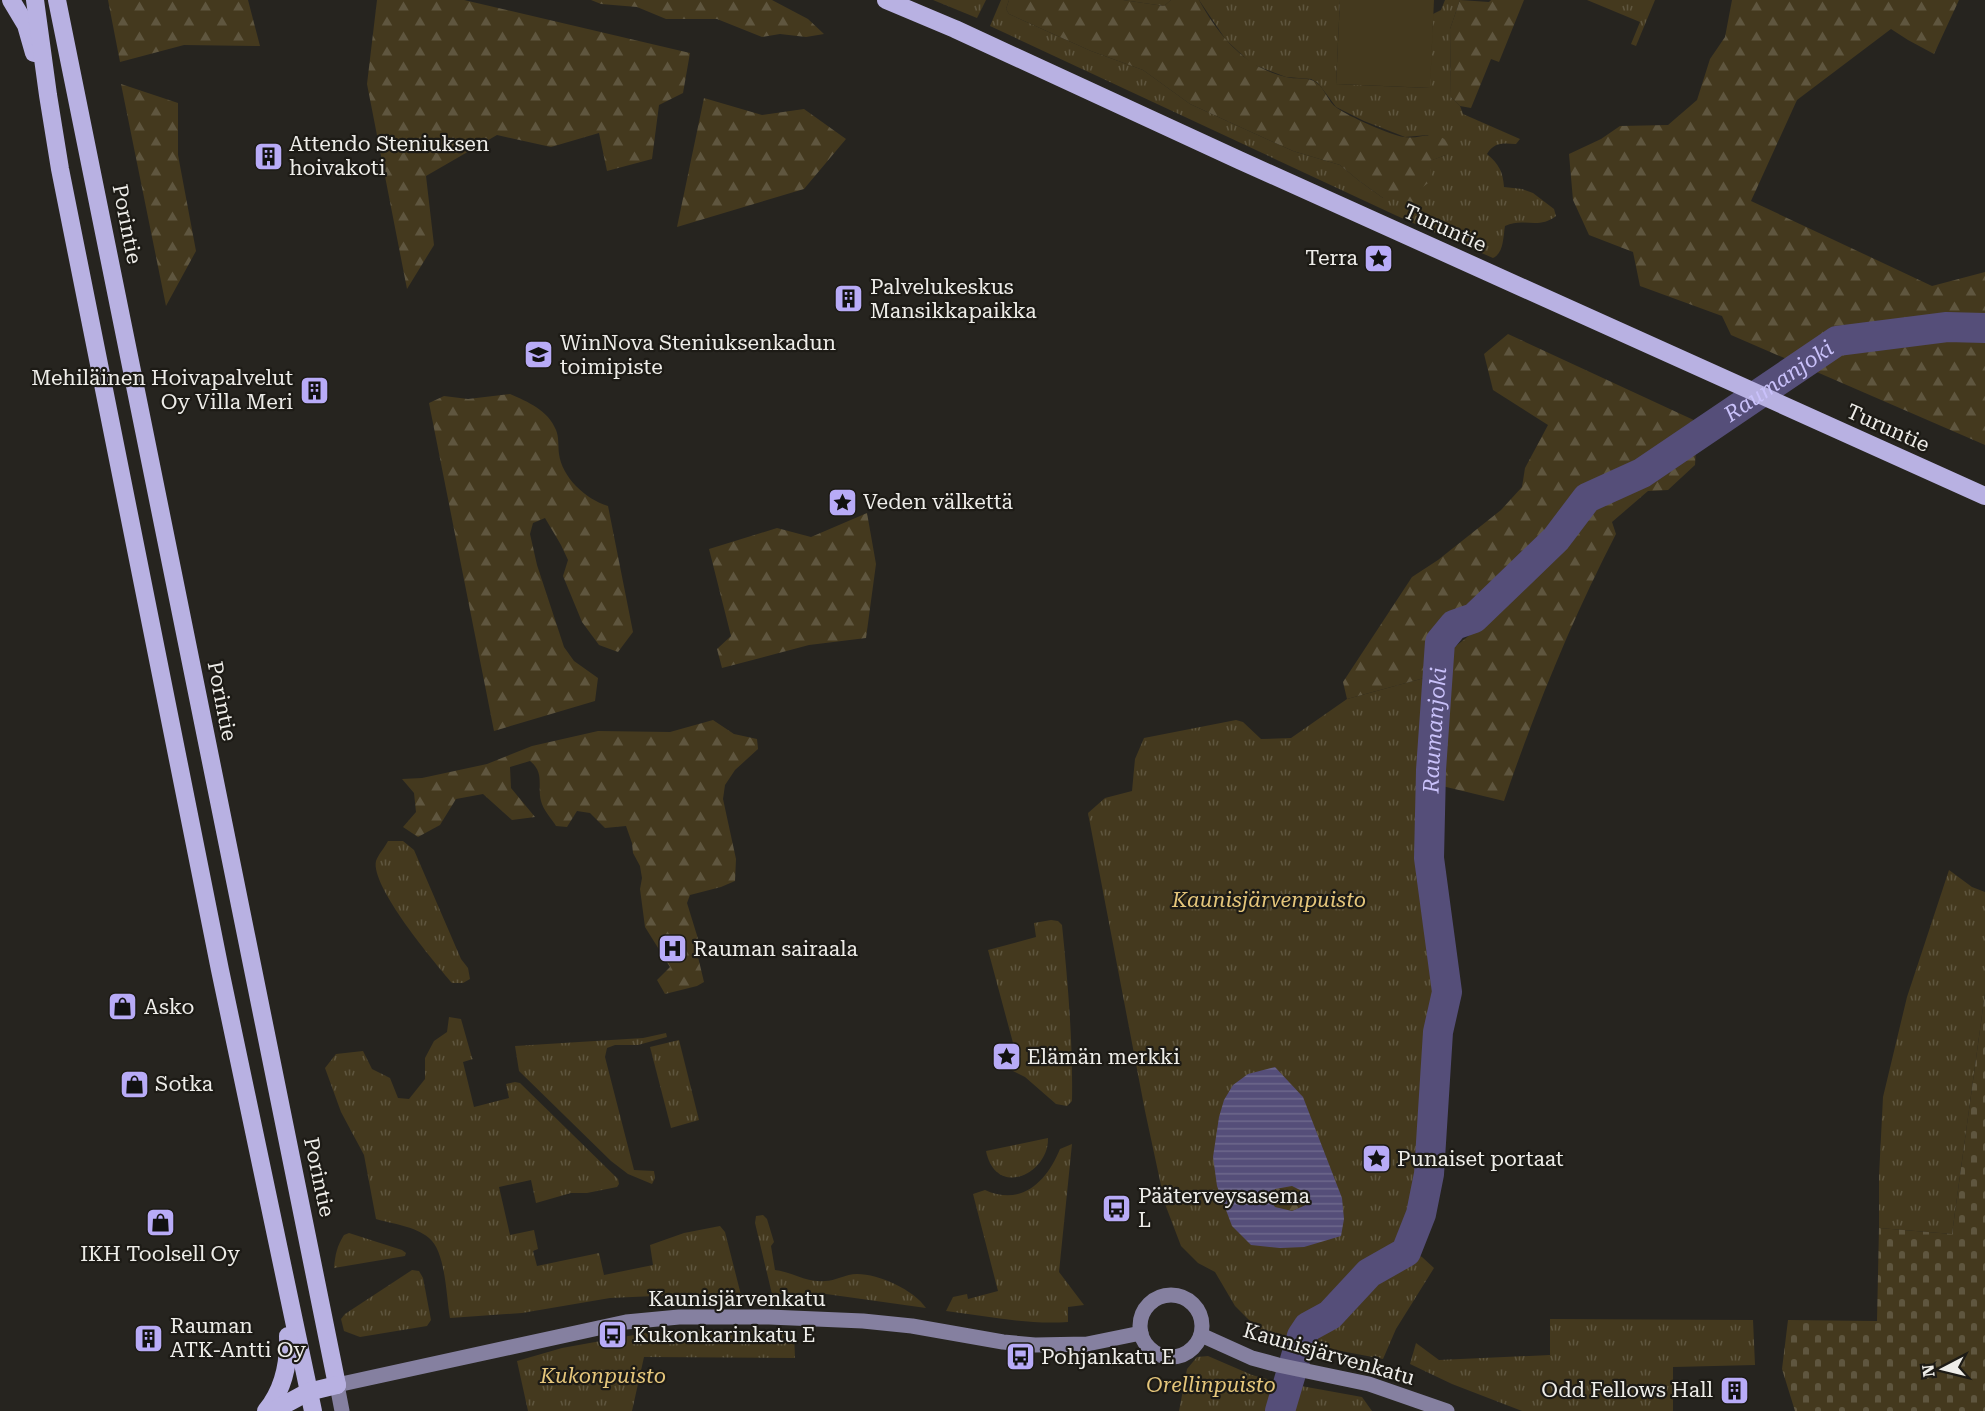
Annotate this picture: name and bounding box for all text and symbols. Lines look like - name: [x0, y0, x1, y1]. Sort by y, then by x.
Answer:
- place label: Attendo Steniuksen hoivakoti: [289, 132, 490, 180]
- building icon: Attendo Steniuksen hoivakoti: [252, 140, 284, 172]
- street label: Porintie: [108, 182, 146, 266]
- street label: Turuntie: [1400, 199, 1490, 257]
- place icon: Terra: [1363, 242, 1395, 274]
- place label: Terra: [1305, 246, 1359, 270]
- place label: Palvelukeskus Mansikkapaikka: [870, 275, 1037, 323]
- building icon: Palvelukeskus Mansikkapaikka: [833, 283, 865, 315]
- place label: WinNova Steniuksenkadun toimipiste: [560, 331, 837, 379]
- water label: Raumanjoki: [1719, 335, 1838, 427]
- school or university icon: WinNova Steniuksenkadun toimipiste: [523, 339, 555, 371]
- place label: Mehiläinen Hoivapalvelut Oy Villa Meri: [31, 366, 293, 414]
- building icon: Mehiläinen Hoivapalvelut Oy Villa Meri: [298, 374, 330, 406]
- street label: Turuntie: [1843, 399, 1933, 457]
- place icon: Veden välkettä: [826, 486, 858, 518]
- place label: Veden välkettä: [863, 490, 1014, 514]
- street label: Porintie: [203, 659, 241, 743]
- water label: Raumanjoki: [1418, 666, 1451, 795]
- park label: Kaunisjärvenpuisto: [1171, 888, 1366, 912]
- hospital icon: Rauman sairaala: [656, 933, 688, 965]
- place label: Rauman sairaala: [693, 937, 859, 961]
- shop icon: Asko: [107, 991, 139, 1023]
- place label: Asko: [144, 995, 194, 1019]
- place icon: Elämän merkki: [990, 1041, 1022, 1073]
- place label: Elämän merkki: [1027, 1045, 1180, 1069]
- shop icon: Sotka: [118, 1068, 150, 1100]
- place label: Sotka: [155, 1072, 214, 1096]
- street label: Porintie: [299, 1135, 339, 1219]
- place icon: Punaiset portaat: [1360, 1143, 1392, 1175]
- place label: Punaiset portaat: [1397, 1147, 1564, 1171]
- place label: Pääterveysasema L: [1138, 1184, 1311, 1232]
- bus stop icon: Pääterveysasema L: [1101, 1192, 1133, 1224]
- shop icon: IKH Toolsell Oy: [144, 1207, 176, 1239]
- place label: IKH Toolsell Oy: [80, 1242, 240, 1266]
- street label: Kaunisjärvenkatu: [648, 1287, 826, 1311]
- place label: Rauman ATK-Antti Oy: [170, 1314, 306, 1362]
- street label: Kaunisjärvenkatu: [1240, 1318, 1418, 1390]
- bus stop icon: Kukonkarinkatu E: [596, 1319, 628, 1351]
- building icon: Rauman ATK-Antti Oy: [133, 1322, 165, 1354]
- place label: Kukonkarinkatu E: [633, 1323, 816, 1347]
- north arrow: [1913, 1339, 1973, 1399]
- bus stop icon: Pohjankatu E: [1004, 1341, 1036, 1373]
- place label: Pohjankatu E: [1041, 1345, 1175, 1369]
- text: N: [1918, 1363, 1939, 1378]
- park label: Kukonpuisto: [539, 1364, 666, 1388]
- park label: Orellinpuisto: [1146, 1373, 1276, 1397]
- building icon: Odd Fellows Hall: [1718, 1374, 1750, 1406]
- place label: Odd Fellows Hall: [1541, 1378, 1714, 1402]

